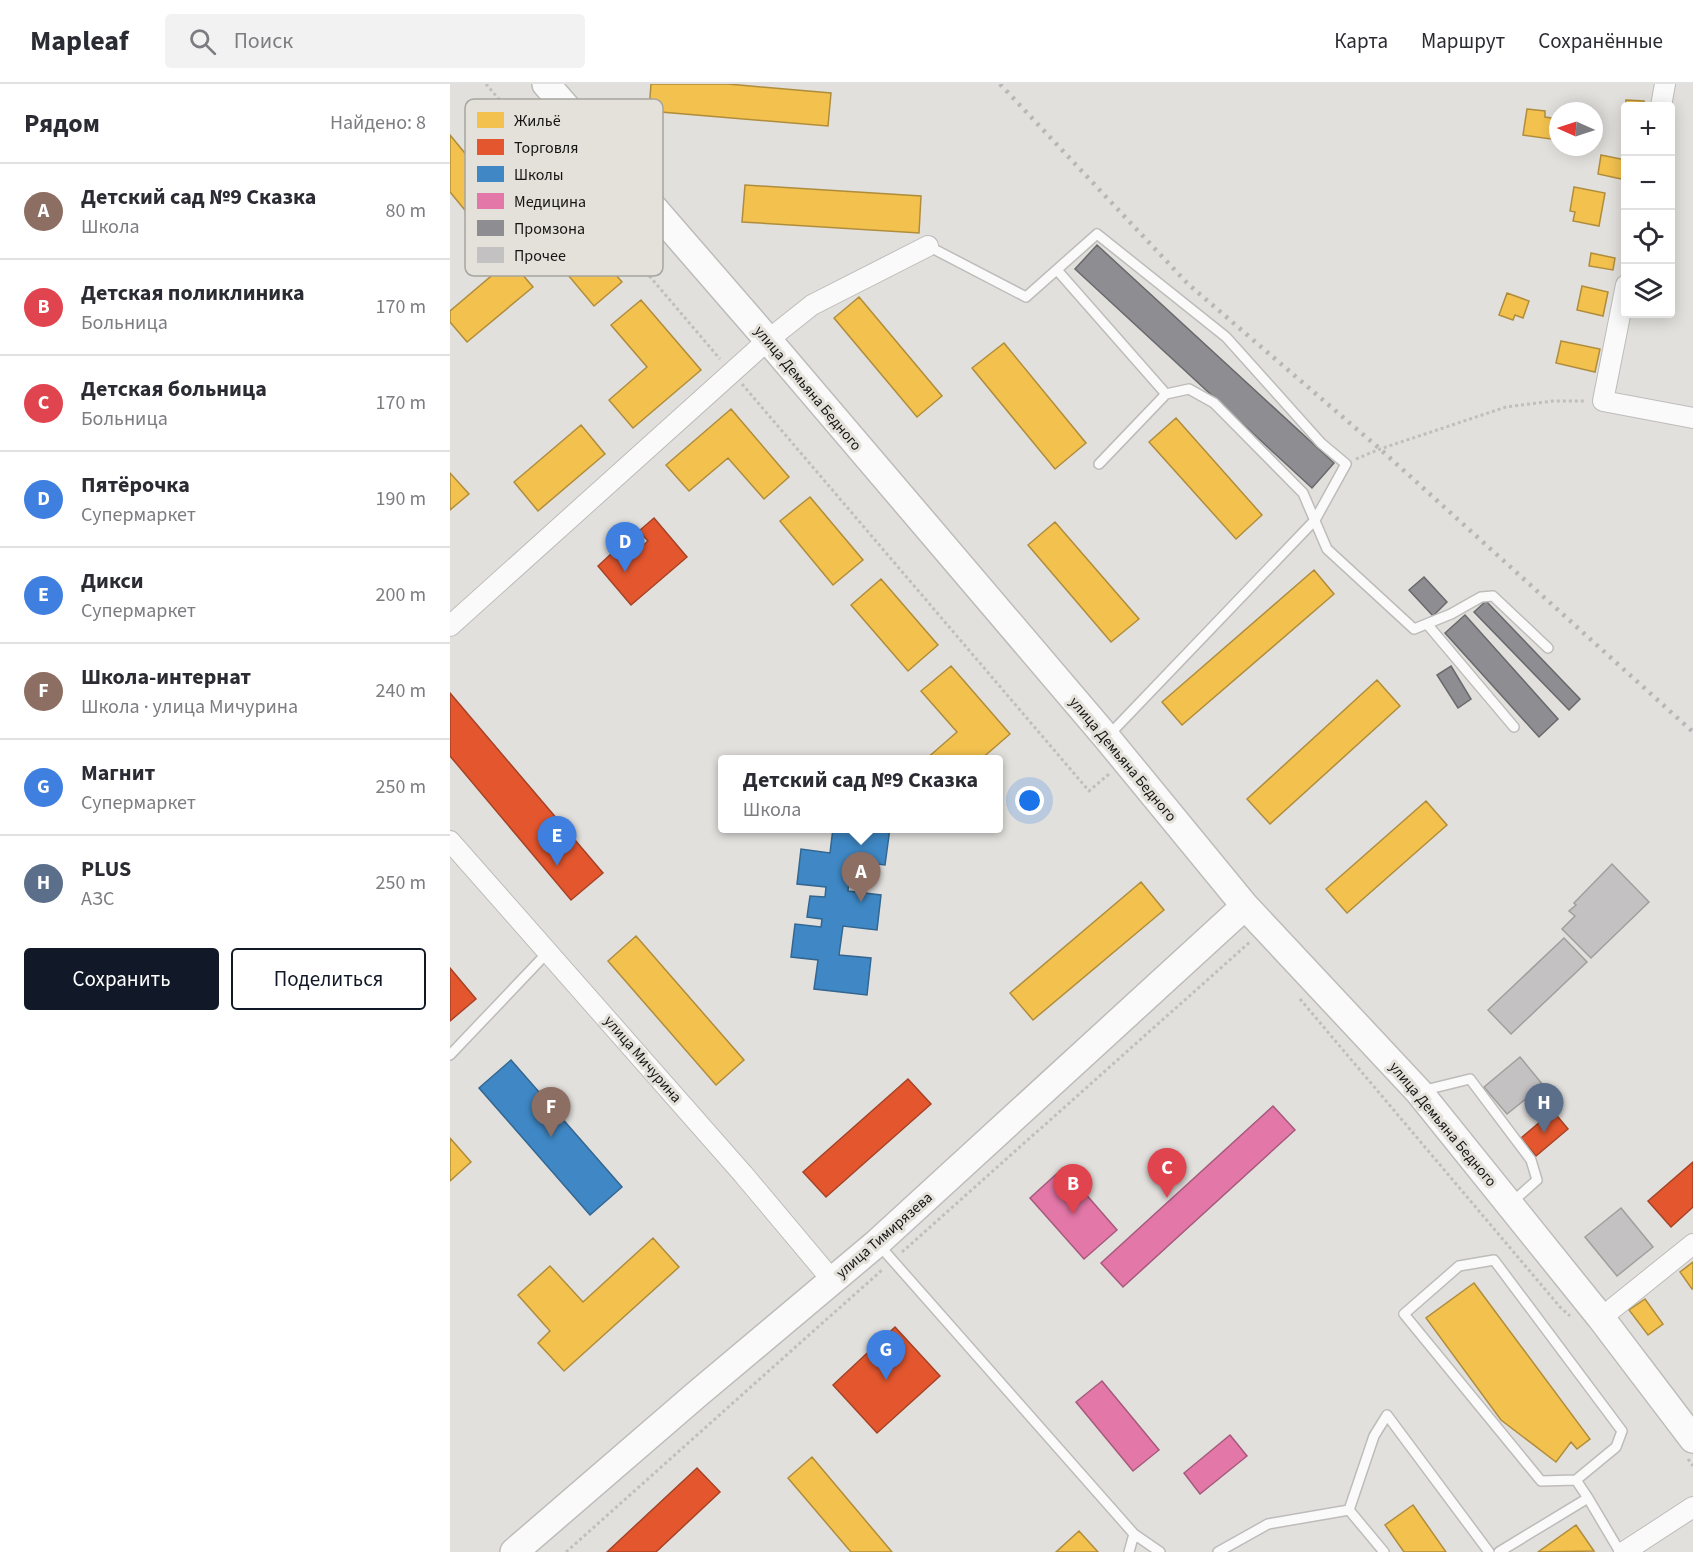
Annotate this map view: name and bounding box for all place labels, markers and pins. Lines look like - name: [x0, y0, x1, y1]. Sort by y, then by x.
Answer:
- pin: D: [606, 522, 645, 572]
- pin: E: [538, 816, 576, 866]
- pin: A: [842, 852, 880, 902]
- pin: H: [1524, 1084, 1564, 1133]
- pin: F: [532, 1088, 570, 1137]
- pin: C: [1148, 1148, 1186, 1198]
- pin: B: [1054, 1164, 1092, 1214]
- pin: G: [866, 1330, 906, 1380]

